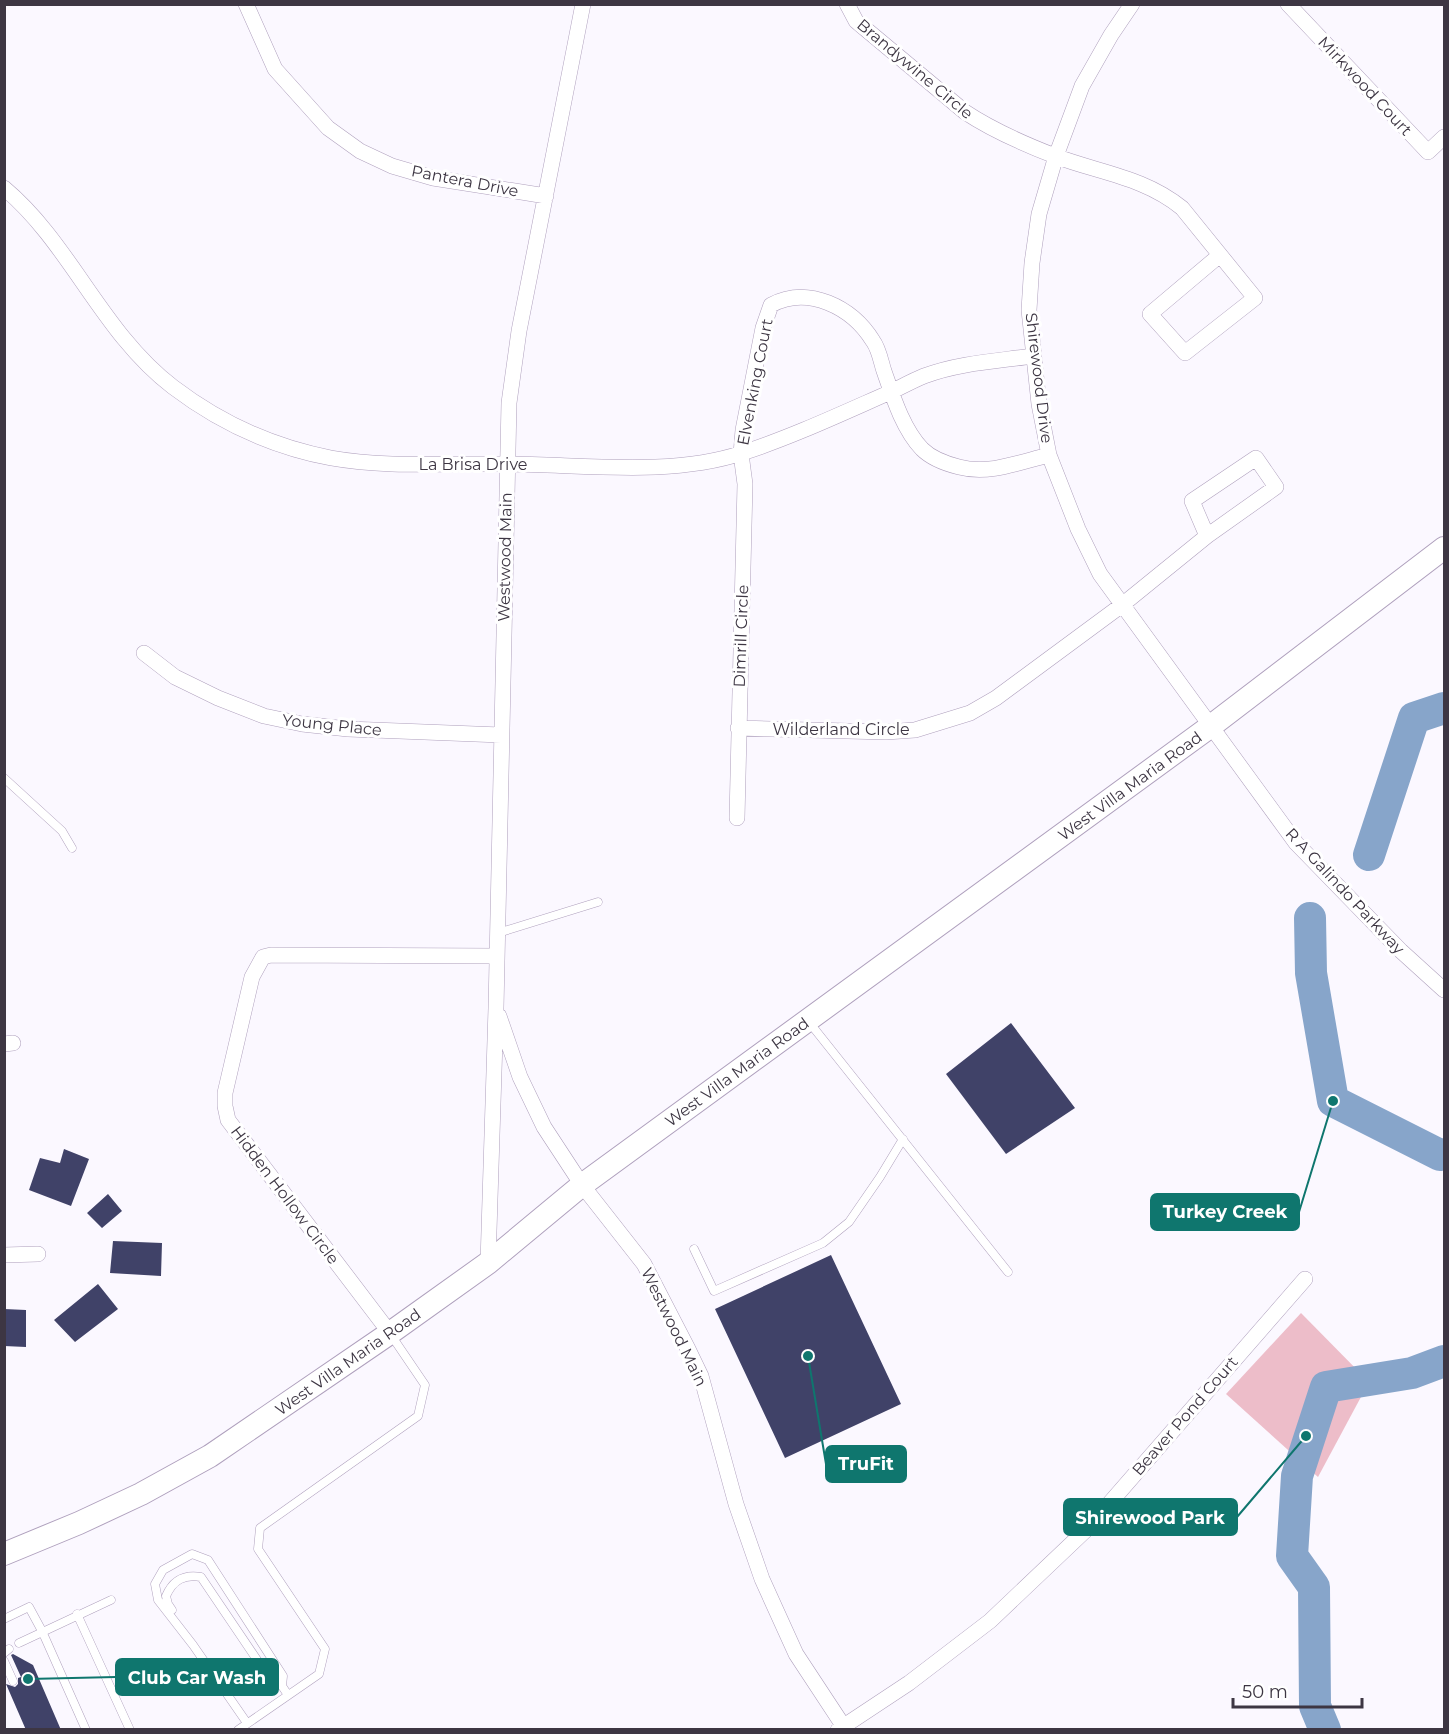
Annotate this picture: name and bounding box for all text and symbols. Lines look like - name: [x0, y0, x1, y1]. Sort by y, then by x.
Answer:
- street label: Brandywine Circle: [853, 15, 977, 123]
- street label: Mirkwood Court: [1314, 32, 1416, 140]
- street label: Pantera Drive: [410, 161, 520, 201]
- street label: Shirewood Drive: [1022, 312, 1056, 444]
- street label: Elvenking Court: [733, 317, 777, 447]
- street label: La Brisa Drive: [418, 455, 528, 474]
- street label: Westwood Main: [494, 492, 516, 622]
- street label: Dimrill Circle: [730, 584, 752, 688]
- street label: Young Place: [281, 710, 383, 740]
- street label: Wilderland Circle: [772, 720, 910, 739]
- street label: West Villa Maria Road: [1054, 727, 1206, 845]
- street label: R A Galindo Parkway: [1282, 824, 1409, 958]
- street label: West Villa Maria Road: [661, 1013, 813, 1131]
- street label: Hidden Hollow Circle: [227, 1122, 343, 1268]
- callout: Turkey Creek: [1151, 1194, 1299, 1230]
- text: Turkey Creek: [1163, 1201, 1288, 1223]
- street label: Westwood Main: [637, 1265, 711, 1389]
- street label: West Villa Maria Road: [272, 1305, 424, 1419]
- street label: Beaver Pond Court: [1128, 1352, 1242, 1479]
- callout: TruFit: [826, 1446, 906, 1482]
- text: TruFit: [838, 1453, 894, 1475]
- callout: Shirewood Park: [1064, 1499, 1237, 1535]
- text: Shirewood Park: [1075, 1507, 1225, 1529]
- callout: Club Car Wash: [116, 1659, 278, 1695]
- text: Club Car Wash: [128, 1667, 266, 1689]
- scale bar: [1233, 1671, 1362, 1709]
- text: 50 m: [1242, 1681, 1288, 1703]

